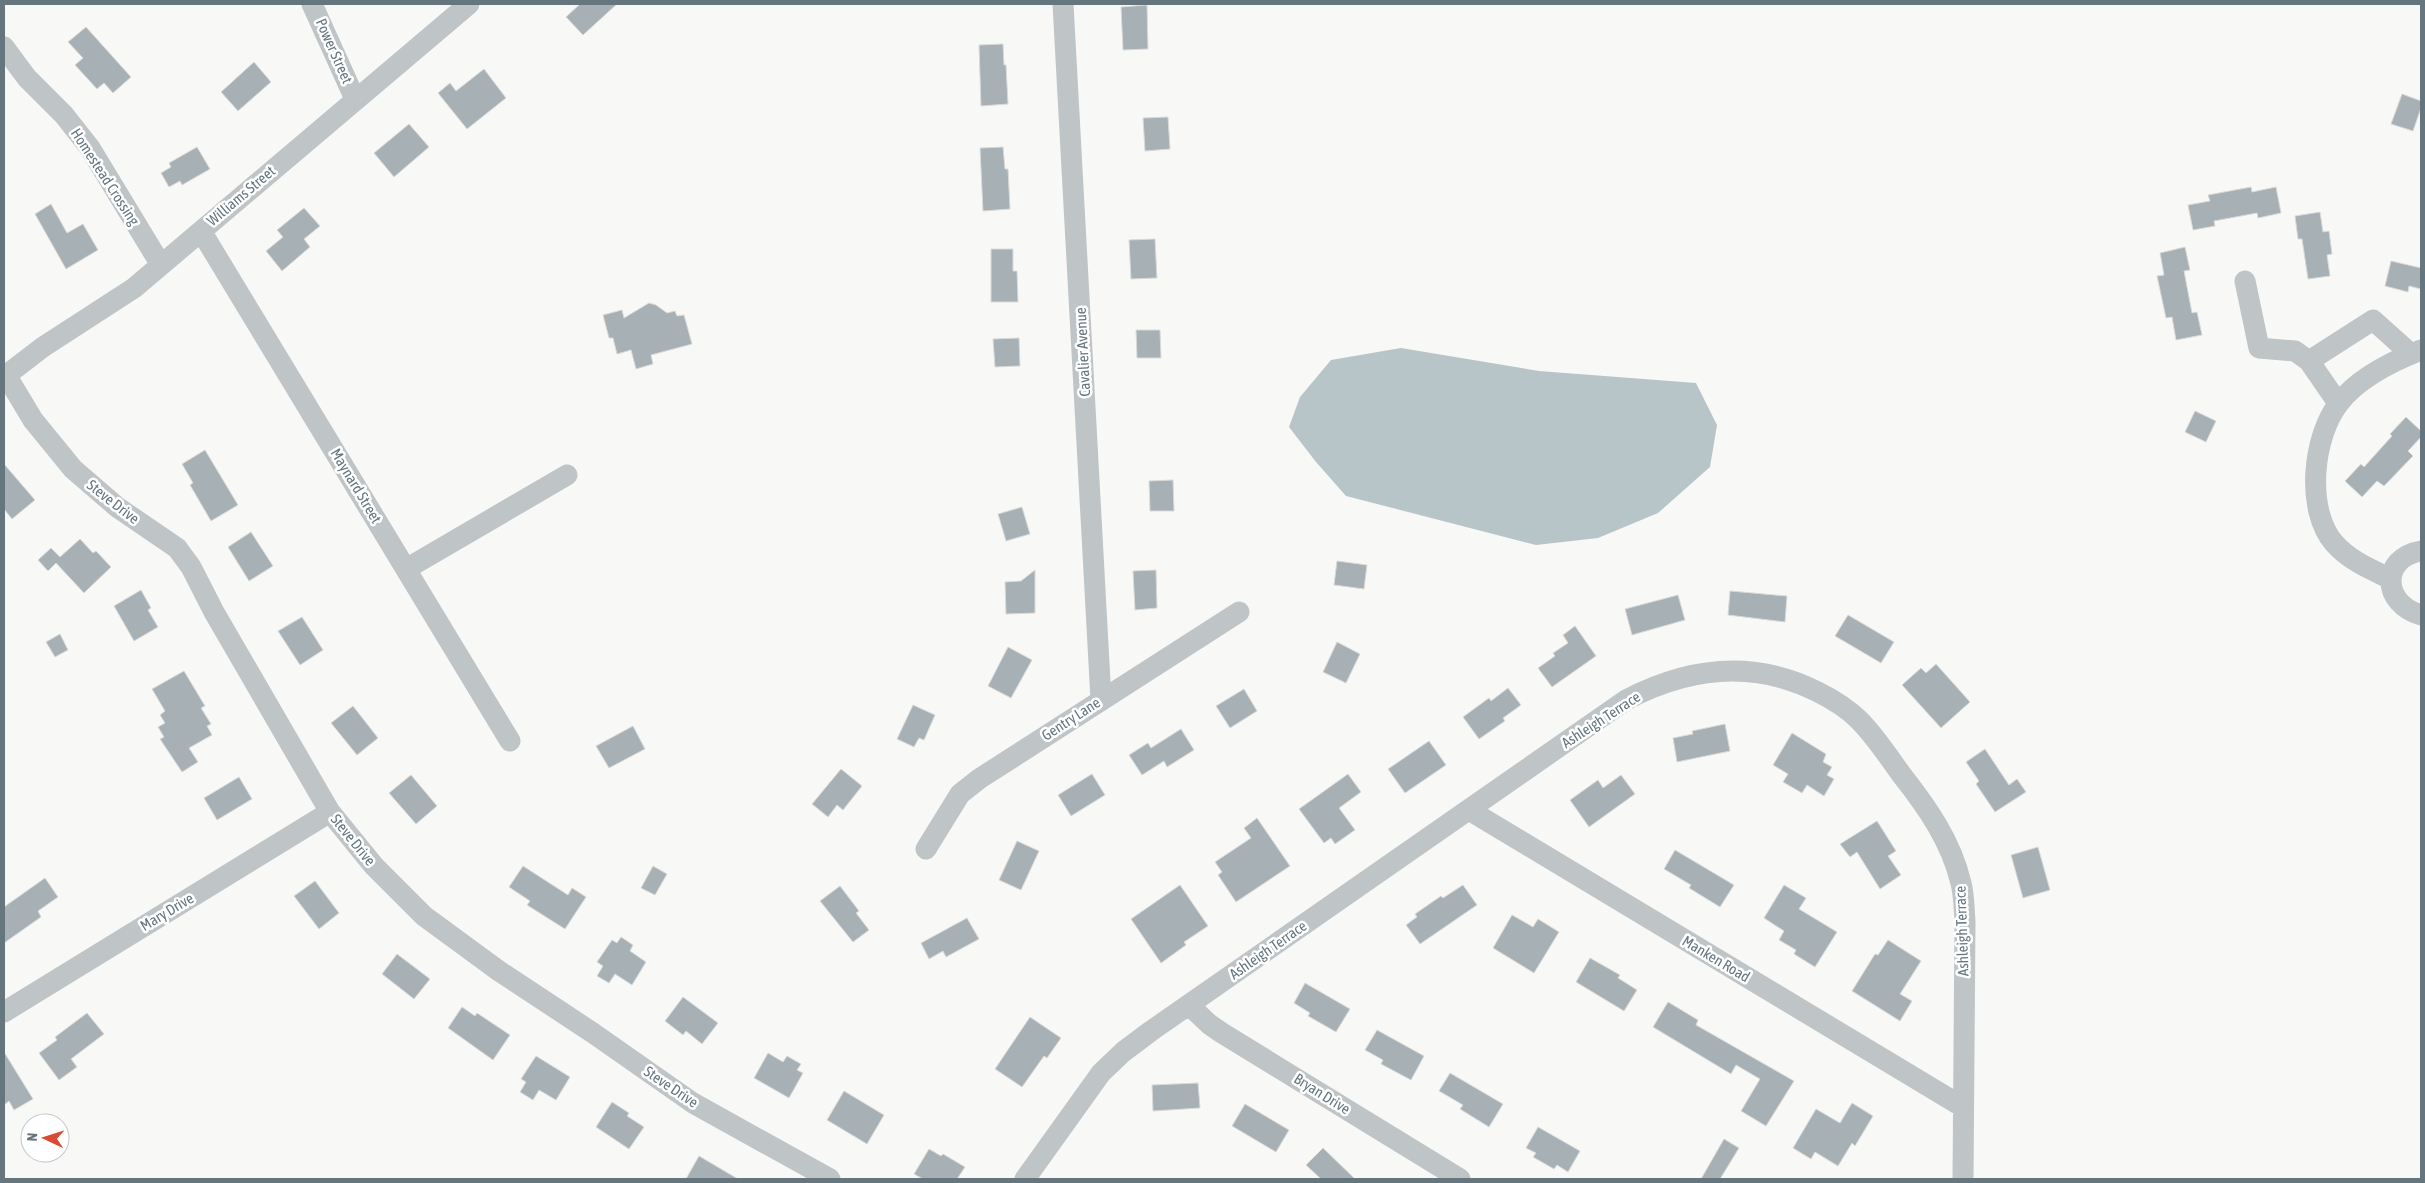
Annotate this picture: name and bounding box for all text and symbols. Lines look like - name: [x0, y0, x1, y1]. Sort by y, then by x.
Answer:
- street label: Power Street: [313, 16, 356, 86]
- street label: Homestead Crossing: [68, 125, 143, 229]
- street label: Williams Street: [203, 162, 278, 229]
- street label: Cavalier Avenue: [1072, 307, 1093, 397]
- street label: Maynard Street: [328, 445, 385, 526]
- street label: Steve Drive: [84, 476, 143, 527]
- street label: Ashleigh Terrace: [1558, 688, 1643, 751]
- street label: Gentry Lane: [1038, 693, 1103, 744]
- street label: Steve Drive: [328, 811, 379, 869]
- street label: Ashleigh Terrace: [1951, 885, 1972, 976]
- street label: Mary Drive: [137, 889, 196, 934]
- street label: Ashleigh Terrace: [1226, 917, 1310, 982]
- street label: Manken Road: [1680, 932, 1753, 985]
- street label: Steve Drive: [641, 1062, 702, 1111]
- street label: Bryan Drive: [1291, 1070, 1354, 1118]
- north arrow: [20, 1113, 70, 1163]
- text: N: [24, 1132, 40, 1142]

